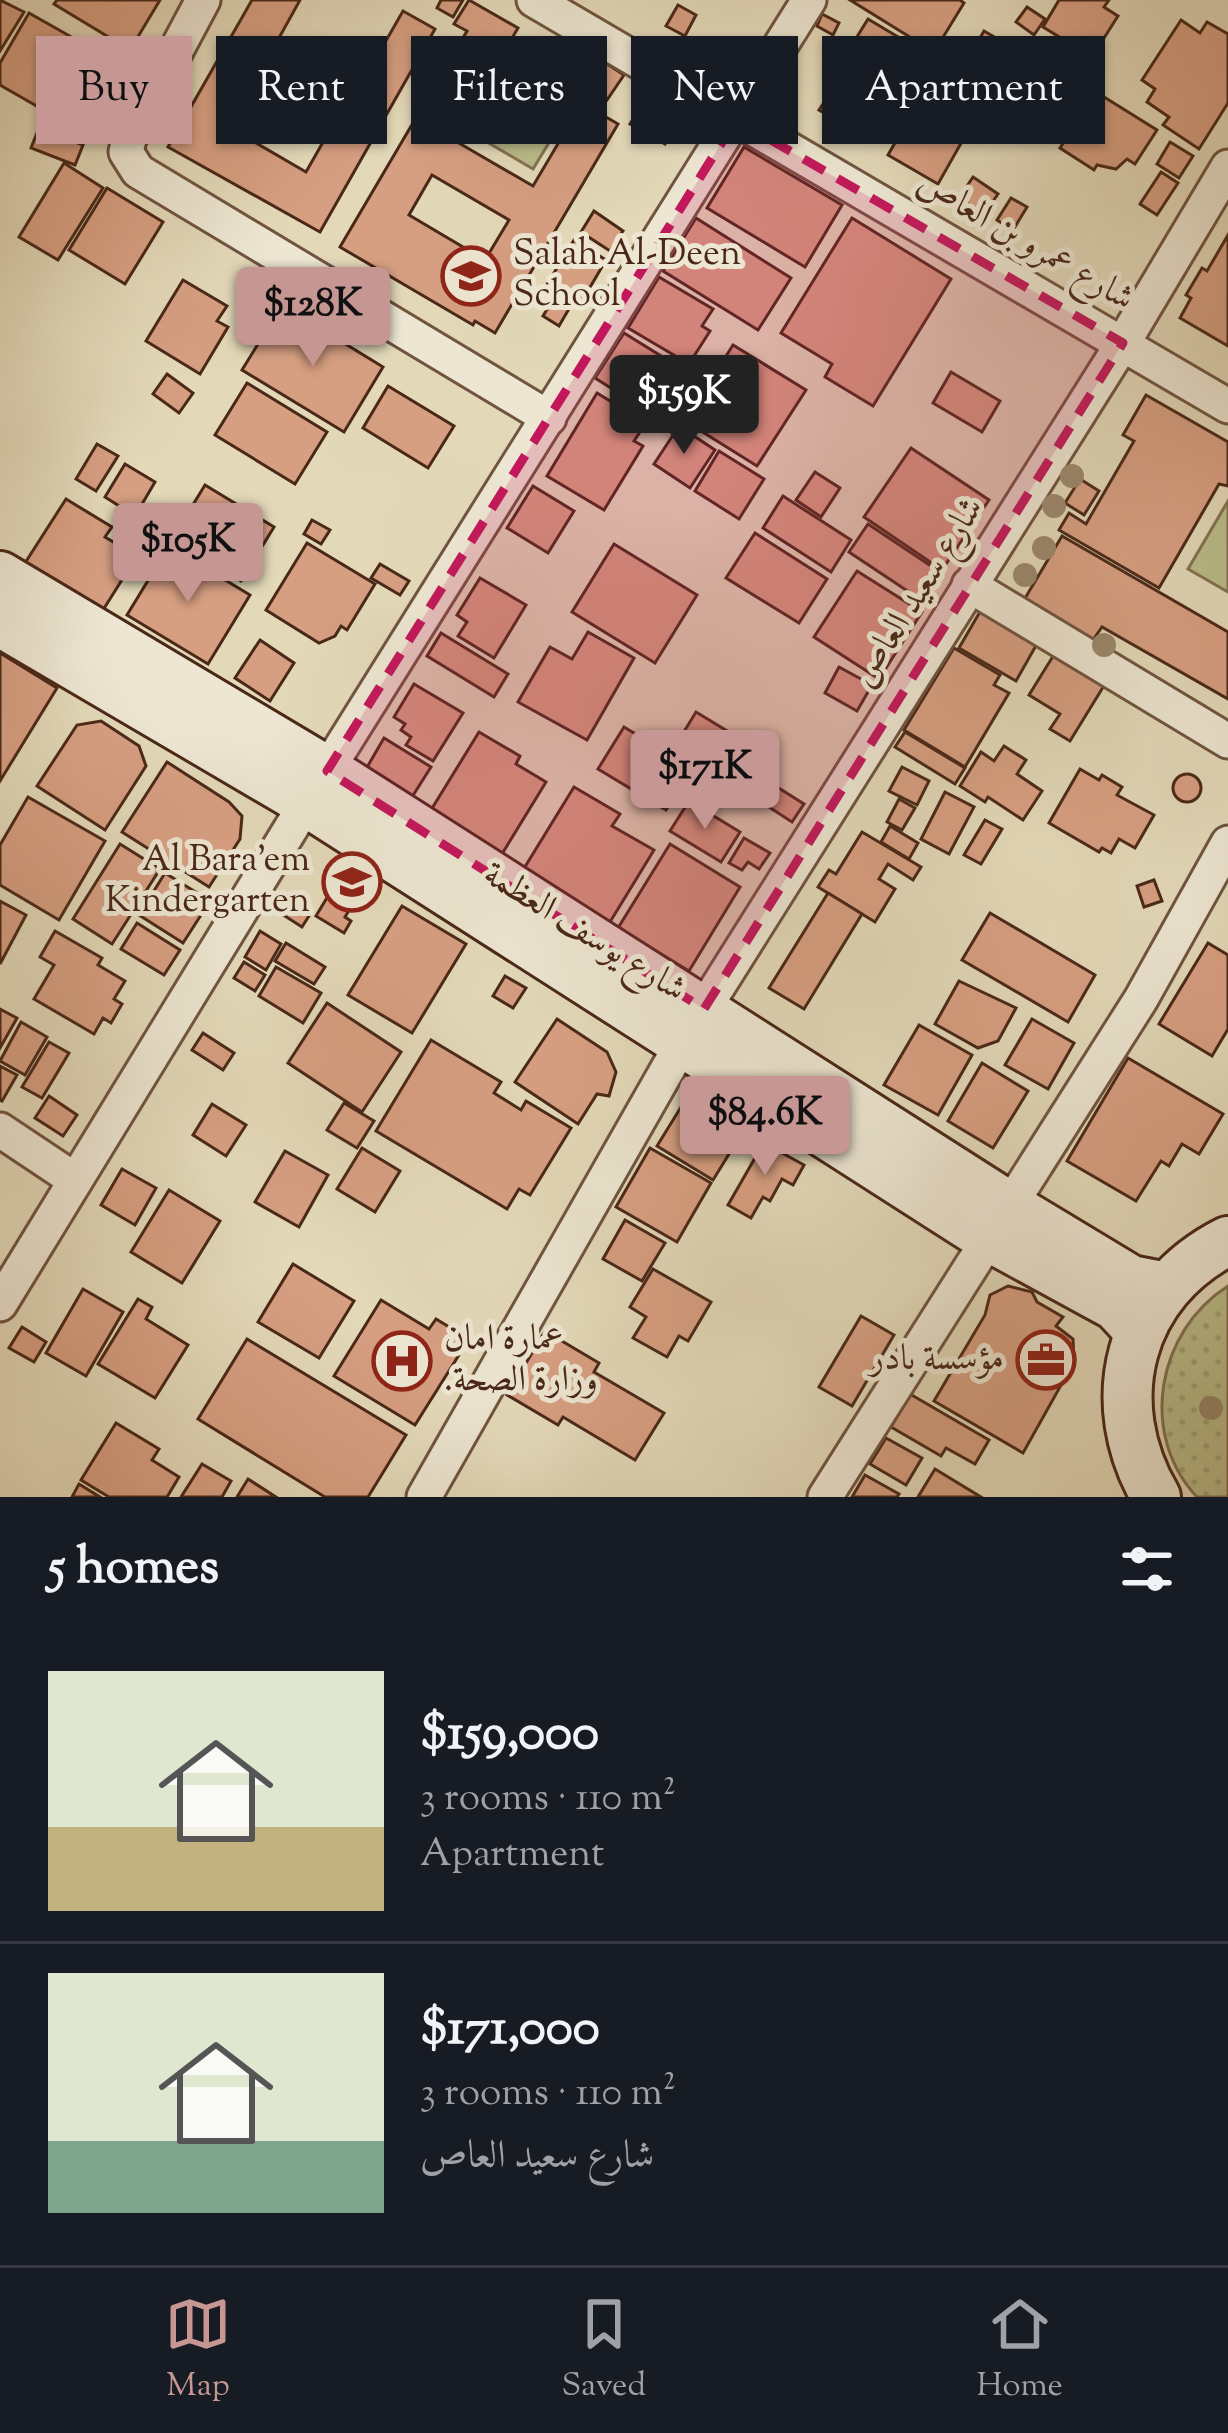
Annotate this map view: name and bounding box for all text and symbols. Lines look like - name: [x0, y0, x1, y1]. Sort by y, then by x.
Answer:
- chip: Buy: [36, 36, 192, 144]
- chip: Rent: [216, 36, 387, 144]
- chip: Filters: [411, 36, 607, 144]
- chip: New: [631, 36, 798, 144]
- chip: Apartment: [822, 36, 1105, 144]
- street label: شارع عمرو بن العاص: [906, 159, 1144, 326]
- place label: Salah Al-Deen School: [513, 229, 741, 322]
- school or university icon: Salah Al-Deen School: [440, 245, 502, 307]
- pin: $128K: [229, 267, 397, 369]
- text: $128K: [263, 278, 363, 334]
- pin: $159K: [600, 355, 768, 457]
- text: $159K: [637, 366, 731, 422]
- street label: شارع سعيد العاص: [840, 487, 999, 699]
- pin: $105K: [104, 503, 272, 605]
- text: $105K: [140, 514, 236, 570]
- pin: $171K: [621, 730, 789, 832]
- text: $171K: [657, 741, 753, 797]
- place label: Al Bara'em Kindergarten: [105, 835, 310, 928]
- street label: شارع يوسف العظمة: [472, 850, 696, 1017]
- school or university icon: Al Bara'em Kindergarten: [321, 851, 383, 913]
- pin: $84.6K: [667, 1076, 863, 1178]
- text: $84.6K: [707, 1087, 823, 1143]
- place label: عمارة امان .وزارة الصحة: [444, 1314, 598, 1407]
- office icon: مؤسسة بادر: [1015, 1329, 1077, 1391]
- hospital icon: عمارة امان .وزارة الصحة: [371, 1330, 433, 1392]
- place label: مؤسسة بادر: [867, 1334, 1004, 1386]
- text: 5 homes: [48, 1533, 219, 1606]
- icon: filters: [1114, 1536, 1180, 1602]
- text: $159,000: [420, 1699, 599, 1772]
- icon: home: [144, 1719, 288, 1863]
- text: 3 rooms · 110 m²: [420, 1772, 676, 1828]
- text: Apartment: [420, 1828, 604, 1884]
- text: $171,000: [420, 1994, 600, 2067]
- icon: home: [144, 2021, 288, 2165]
- text: 3 rooms · 110 m²: [420, 2067, 676, 2123]
- text: شارع سعيد العاص: [420, 2130, 654, 2186]
- tab: Map: [165, 2291, 231, 2411]
- tab: Saved: [561, 2291, 646, 2411]
- tab: Home: [976, 2291, 1063, 2411]

